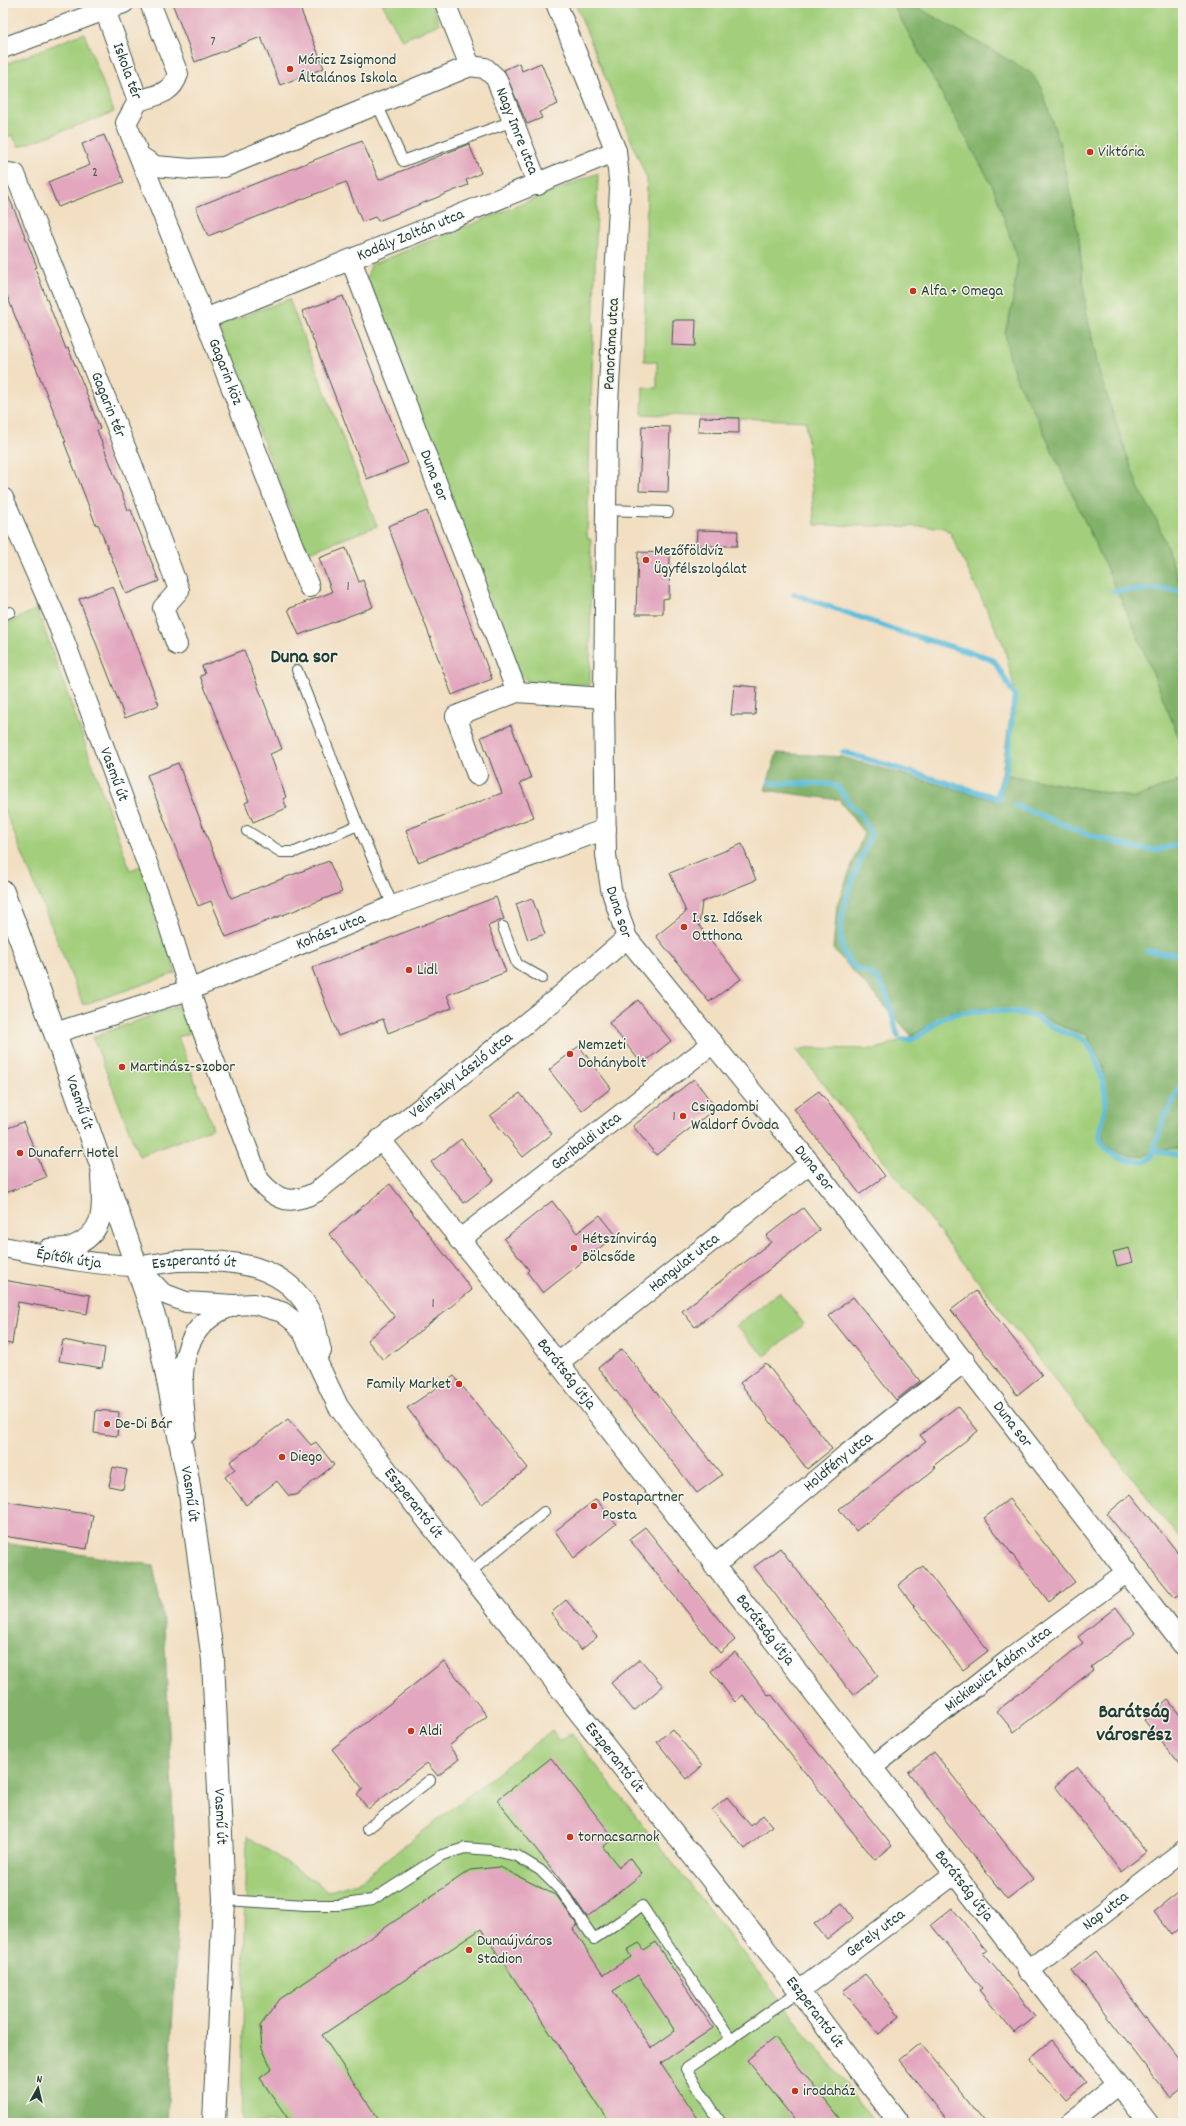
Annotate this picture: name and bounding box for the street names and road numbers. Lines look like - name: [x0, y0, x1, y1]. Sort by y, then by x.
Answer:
- street label: Iskola tér: [106, 39, 148, 103]
- street label: Nagy Imre utca: [489, 84, 545, 179]
- street label: Kodály Zoltán utca: [354, 203, 468, 267]
- street label: Panoráma utca: [598, 297, 626, 391]
- street label: Gagarin köz: [202, 335, 249, 409]
- street label: Gagarin tér: [85, 369, 132, 441]
- street label: Duna sor: [414, 446, 454, 505]
- street label: Vasmű út: [93, 744, 135, 805]
- street label: Duna sor: [599, 883, 638, 941]
- street label: Kohász utca: [293, 907, 369, 956]
- street label: Velinszky László utca: [404, 1026, 518, 1124]
- street label: Vasmű út: [59, 1072, 100, 1133]
- street label: Garibaldi utca: [546, 1106, 627, 1176]
- street label: Duna sor: [788, 1140, 840, 1197]
- street label: Hangulat utca: [644, 1227, 725, 1298]
- street label: Építők útja: [34, 1242, 103, 1275]
- street label: Eszperantó út: [150, 1249, 238, 1276]
- street label: Barátság útja: [531, 1333, 602, 1415]
- street label: Duna sor: [987, 1396, 1038, 1453]
- street label: Holdfény utca: [799, 1426, 878, 1497]
- street label: Eszperantó út: [378, 1463, 449, 1544]
- street label: Vasmű út: [174, 1464, 205, 1524]
- street label: Barátság útja: [730, 1589, 801, 1671]
- street label: Mickiewicz Ádám utca: [939, 1620, 1057, 1718]
- street label: Eszperantó út: [579, 1717, 650, 1798]
- street label: Vasmű út: [207, 1788, 233, 1845]
- street label: Barátság útja: [929, 1845, 999, 1927]
- street label: Nap utca: [1077, 1885, 1134, 1936]
- street label: Gerely utca: [841, 1903, 910, 1963]
- street label: Eszperantó út: [780, 1971, 850, 2053]

